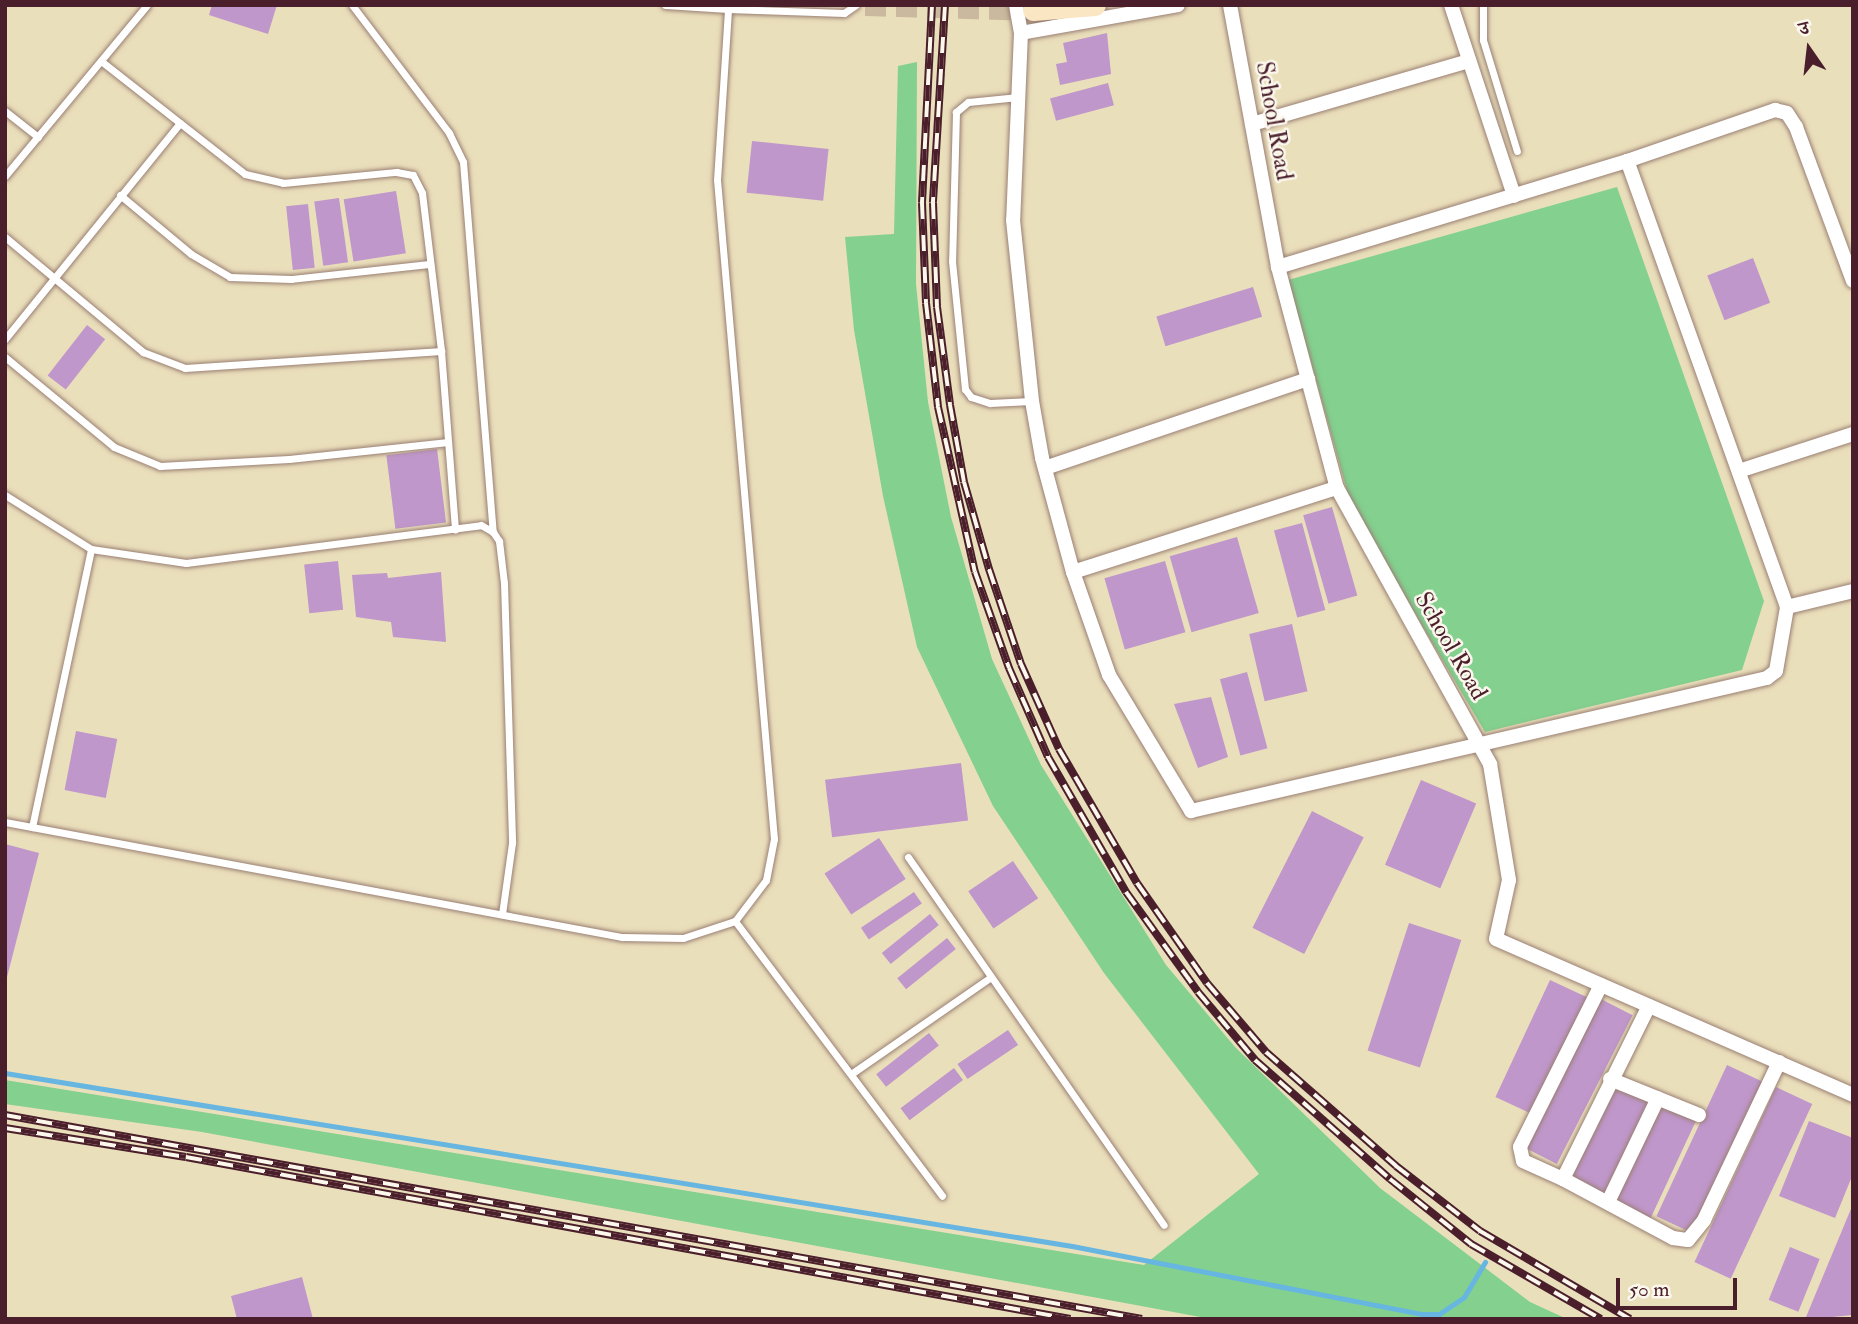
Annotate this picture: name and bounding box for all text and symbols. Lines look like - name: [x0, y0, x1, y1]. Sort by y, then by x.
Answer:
- north arrow: [1774, 14, 1844, 84]
- text: उ: [1796, 16, 1812, 41]
- street label: School Road: [1249, 59, 1299, 183]
- street label: School Road: [1409, 587, 1493, 705]
- scale bar: [1620, 1264, 1741, 1308]
- text: 50 m: [1629, 1276, 1670, 1303]

